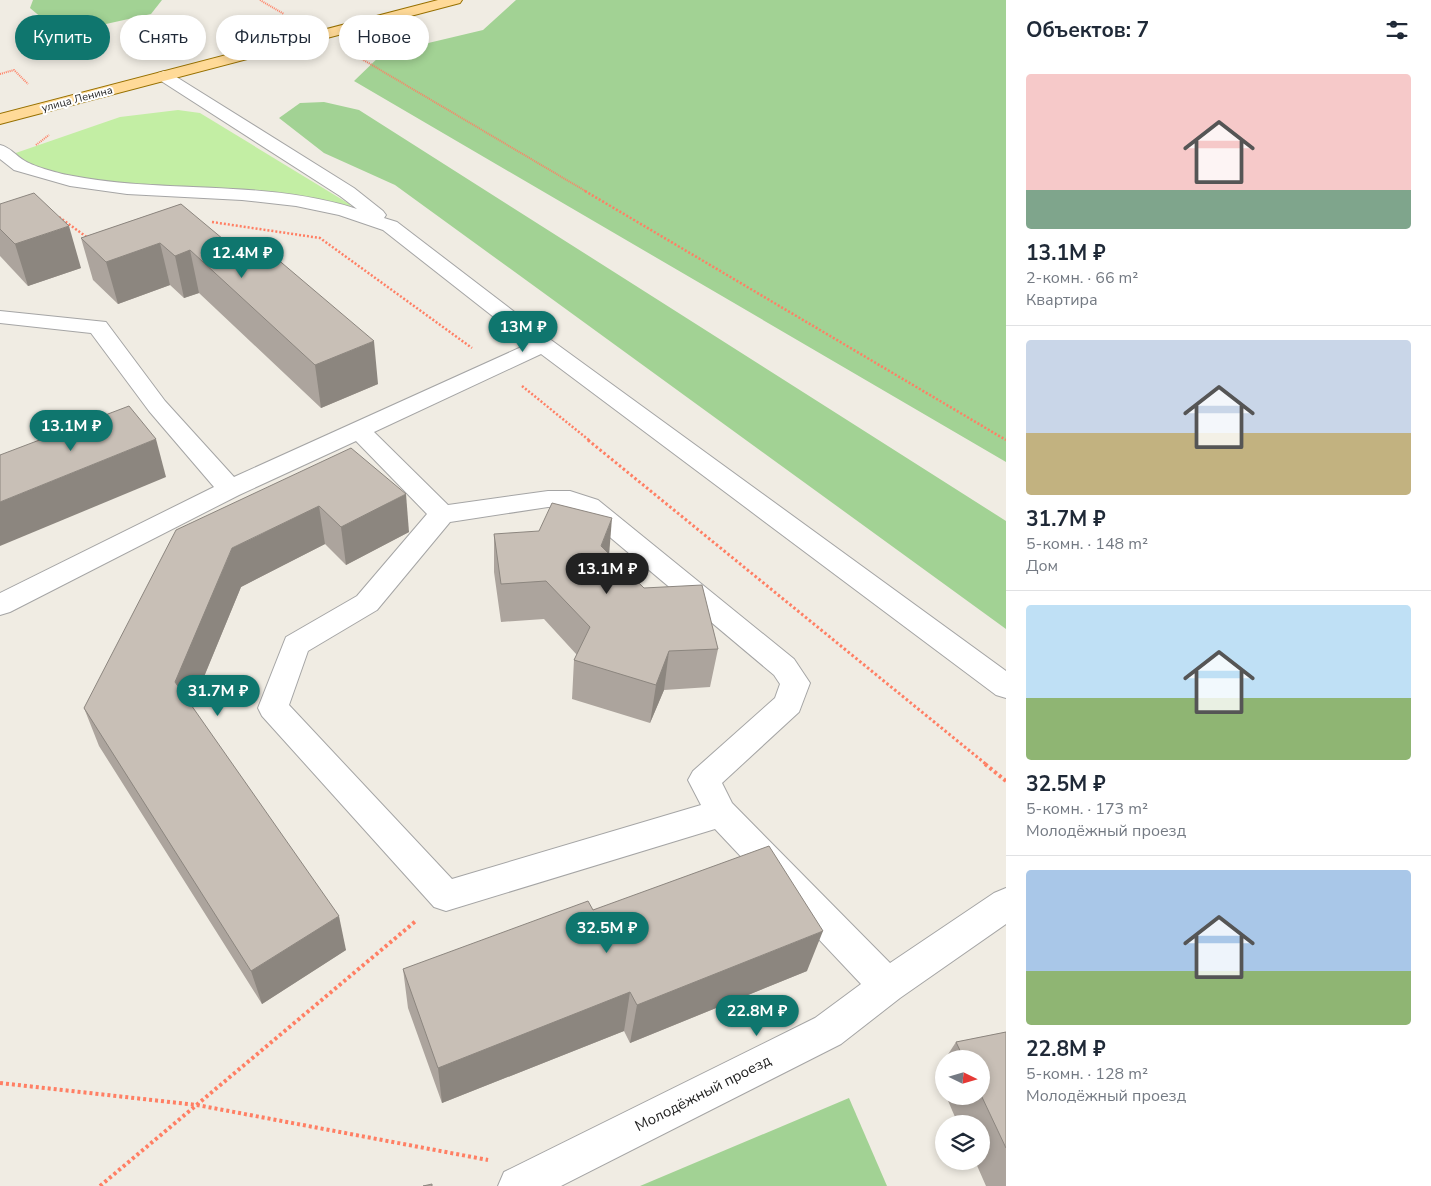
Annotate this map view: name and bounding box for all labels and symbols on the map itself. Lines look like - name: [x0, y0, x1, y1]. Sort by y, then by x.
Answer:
- street label: улица Ленина: [40, 82, 114, 116]
- pin: 12.4M ₽: [196, 236, 288, 279]
- pin: 13M ₽: [488, 310, 558, 353]
- pin: 13.1M ₽: [25, 410, 117, 452]
- pin: 13.1M ₽: [561, 552, 653, 595]
- pin: 31.7M ₽: [172, 674, 264, 717]
- pin: 32.5M ₽: [561, 912, 653, 954]
- pin: 22.8M ₽: [711, 994, 803, 1037]
- street label: Молодёжный проезд: [632, 1050, 775, 1136]
- north arrow: [935, 1050, 990, 1105]

